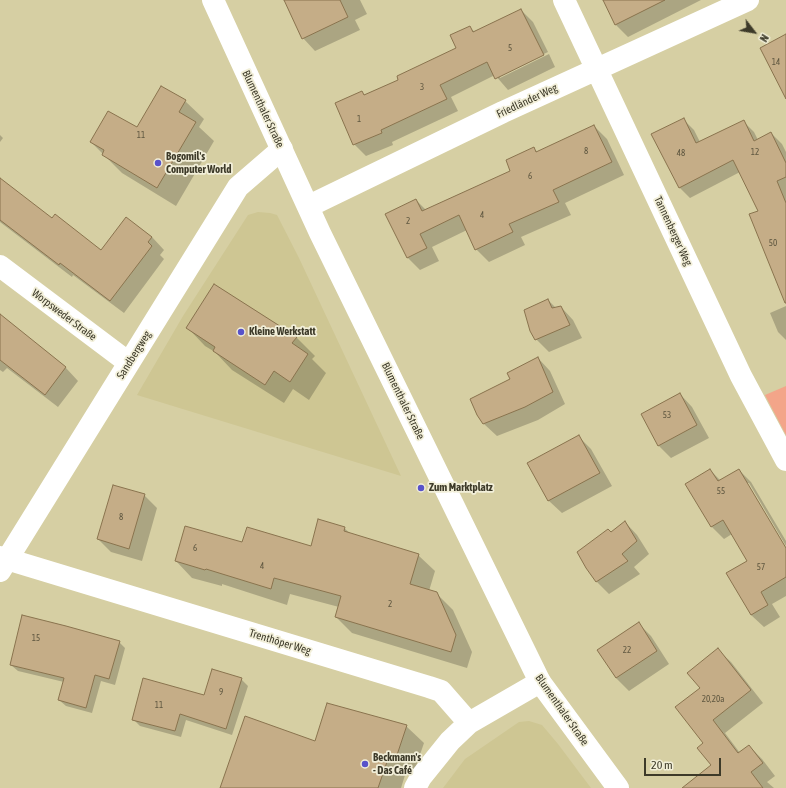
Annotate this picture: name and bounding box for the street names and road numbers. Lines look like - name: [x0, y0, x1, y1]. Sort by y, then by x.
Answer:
- street label: Blumenthaler Straße: [239, 68, 287, 150]
- street label: Friedländer Weg: [494, 81, 560, 121]
- street label: Tannenberger Weg: [651, 194, 695, 268]
- street label: Worpsweder Straße: [29, 286, 99, 344]
- street label: Sandbergweg: [114, 328, 154, 382]
- street label: Blumenthaler Straße: [379, 360, 427, 442]
- street label: Trenthöper Weg: [248, 626, 312, 658]
- street label: Blumenthaler Straße: [533, 672, 591, 748]

